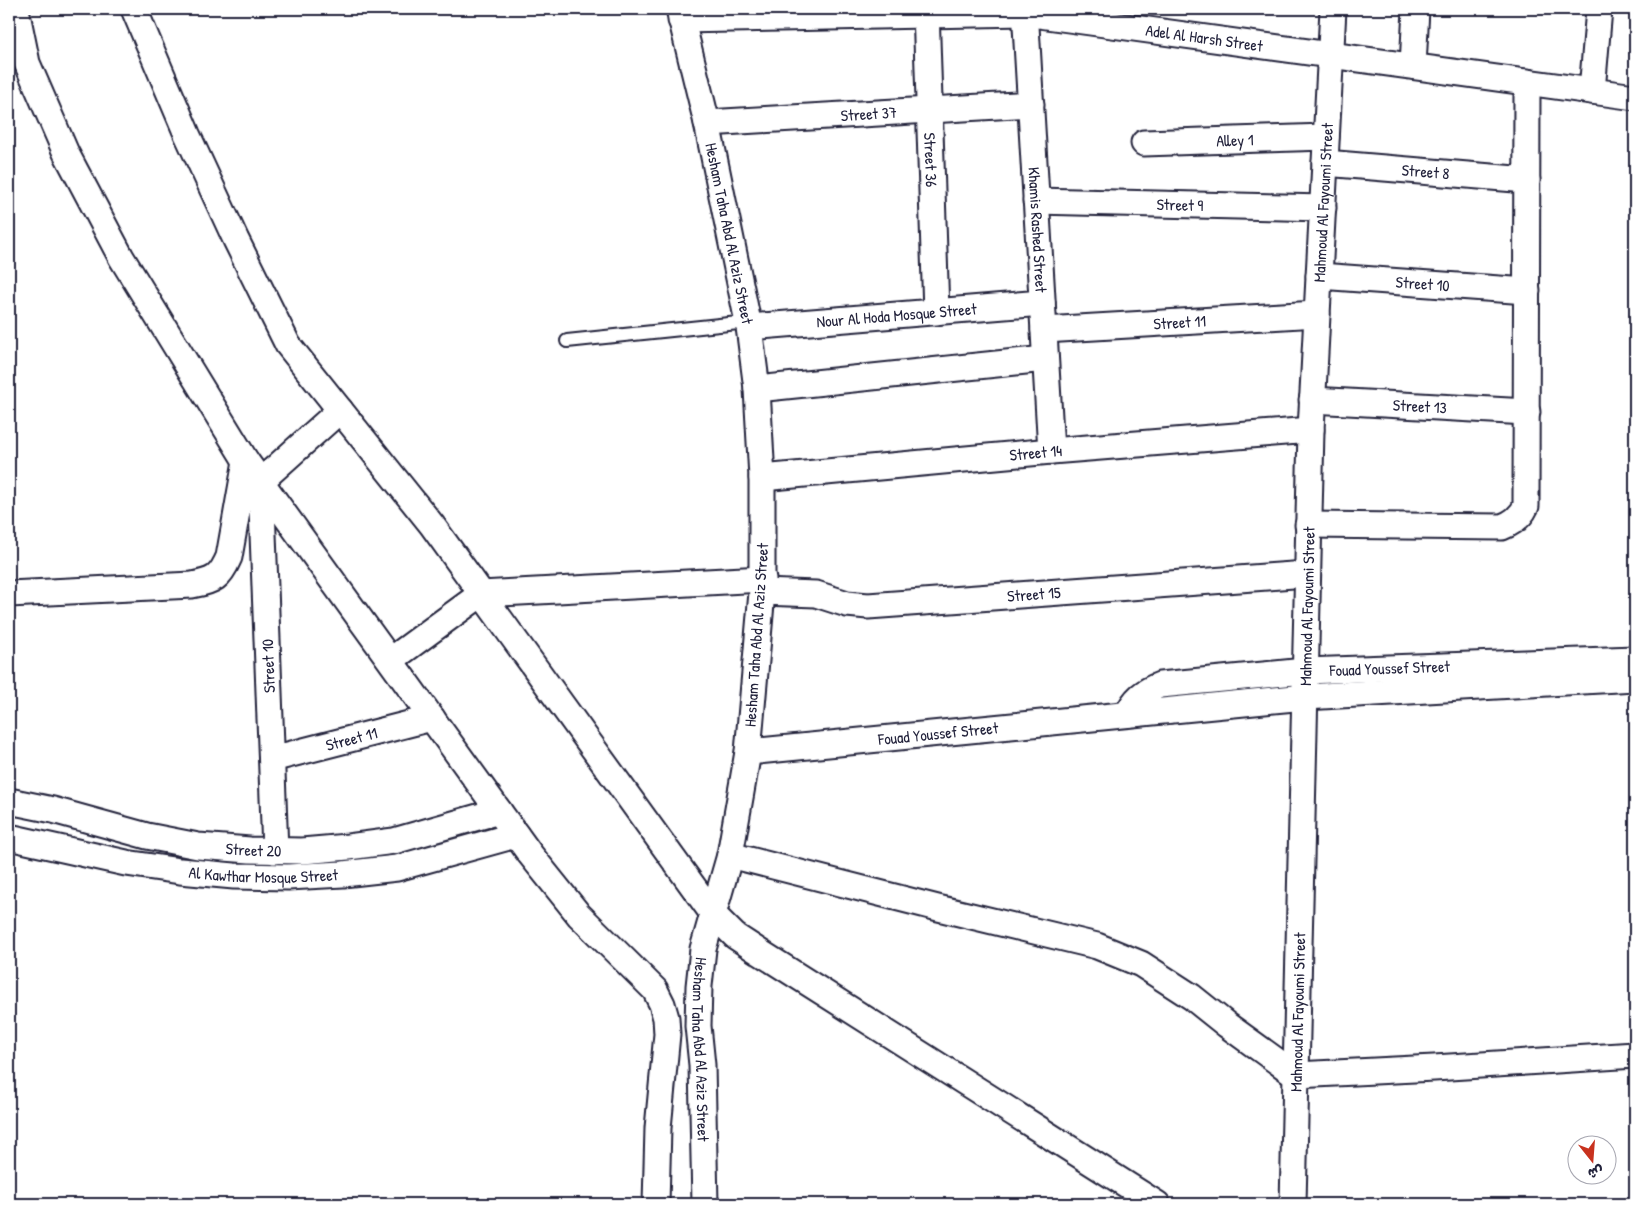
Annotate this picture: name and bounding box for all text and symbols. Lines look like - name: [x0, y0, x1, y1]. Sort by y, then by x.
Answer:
- street label: Adel Al Harsh Street: [1144, 19, 1265, 57]
- street label: Street 37: [840, 101, 897, 126]
- street label: Mahmoud Al Fayoumi Street: [1308, 122, 1338, 283]
- street label: Alley 1: [1216, 128, 1254, 152]
- street label: Street 36: [919, 132, 943, 188]
- street label: Hesham Taha Abd Al Aziz Street: [700, 141, 759, 326]
- street label: Street 8: [1401, 158, 1451, 184]
- street label: Khamis Rashed Street: [1023, 166, 1053, 294]
- street label: Street 9: [1156, 193, 1204, 216]
- street label: Street 10: [1395, 271, 1450, 296]
- street label: Nour Al Hoda Mosque Street: [816, 297, 978, 332]
- street label: Street 11: [1153, 310, 1207, 335]
- street label: Street 13: [1392, 394, 1447, 419]
- street label: Street 14: [1008, 439, 1063, 466]
- street label: Mahmoud Al Fayoumi Street: [1294, 526, 1320, 686]
- street label: Hesham Taha Abd Al Aziz Street: [739, 542, 773, 728]
- street label: Street 15: [1006, 581, 1062, 607]
- street label: Street 10: [256, 639, 280, 693]
- street label: Fouad Youssef Street: [1328, 655, 1451, 681]
- street label: Fouad Youssef Street: [876, 716, 1000, 750]
- street label: Street 11: [323, 721, 380, 756]
- street label: Street 20: [225, 837, 281, 862]
- street label: Al Kawthar Mosque Street: [188, 861, 339, 888]
- street label: Mahmoud Al Fayoumi Street: [1285, 932, 1310, 1092]
- street label: Hesham Taha Abd Al Aziz Street: [687, 956, 715, 1142]
- north arrow: [1566, 1136, 1616, 1186]
- text: ش: [1586, 1162, 1606, 1184]

